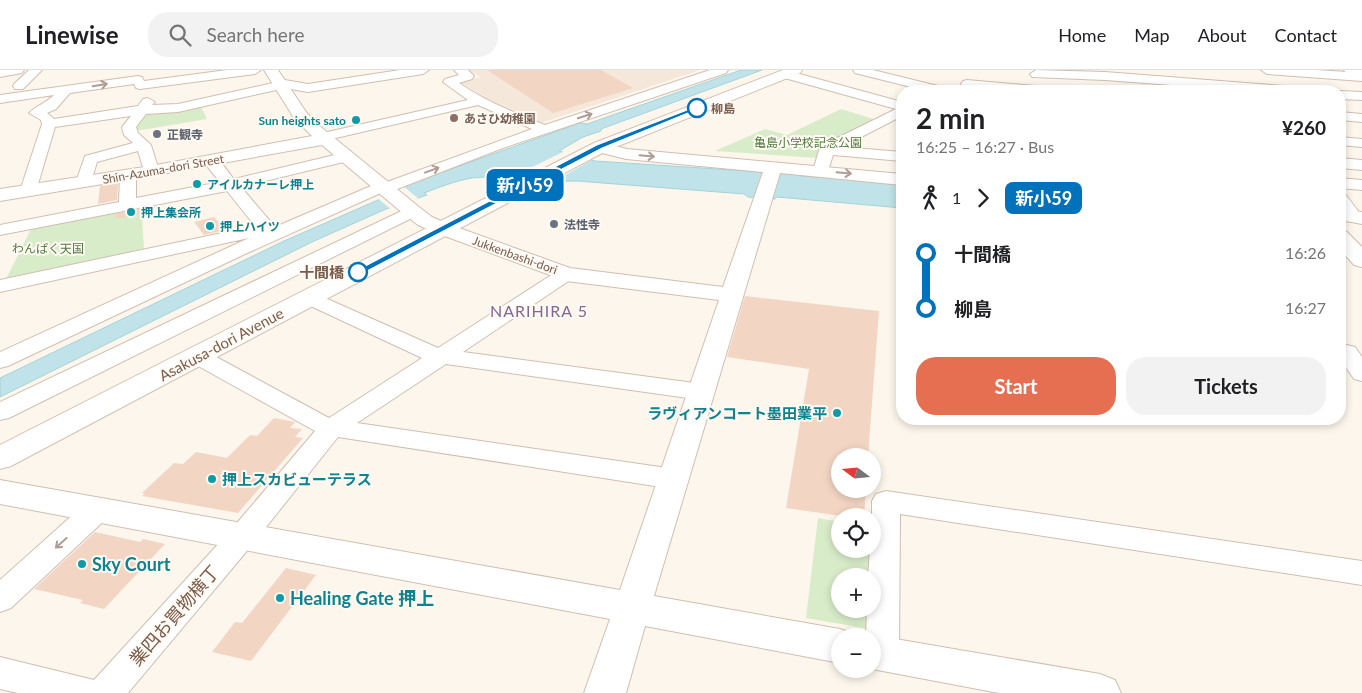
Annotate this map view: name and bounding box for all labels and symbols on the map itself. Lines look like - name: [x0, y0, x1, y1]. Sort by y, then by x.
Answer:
- one-way arrow: [92, 80, 108, 90]
- marker: 柳島: [687, 98, 707, 118]
- place label: 柳島: [711, 101, 735, 116]
- place label: あさひ幼稚園: [464, 111, 536, 126]
- one-way arrow: [576, 111, 592, 120]
- marker: あさひ幼稚園: [448, 112, 460, 124]
- place label: Sun heights sato: [259, 113, 346, 128]
- marker: Sun heights sato: [350, 114, 362, 126]
- place label: 正観寺: [167, 127, 203, 142]
- marker: 正観寺: [151, 128, 163, 140]
- park label: 亀島小学校記念公園: [754, 135, 862, 150]
- street label: Shin-Azuma-dori Street: [101, 151, 226, 187]
- one-way arrow: [639, 151, 655, 161]
- one-way arrow: [423, 165, 439, 174]
- line badge: 新小59: [490, 169, 560, 201]
- one-way arrow: [836, 169, 852, 178]
- place label: アイルカナーレ押上: [207, 177, 314, 192]
- marker: アイルカナーレ押上: [191, 178, 203, 190]
- place label: 押上集会所: [141, 205, 201, 220]
- marker: 押上集会所: [125, 206, 137, 218]
- place label: 法性寺: [564, 217, 600, 232]
- marker: 法性寺: [548, 218, 560, 230]
- place label: 押上ハイツ: [220, 219, 280, 234]
- marker: 押上ハイツ: [204, 220, 216, 232]
- street label: Jukkenbashi-dori: [471, 233, 560, 277]
- park label: わんぱく天国: [12, 241, 84, 256]
- marker: 十間橋: [348, 262, 368, 282]
- place label: 十間橋: [299, 263, 345, 281]
- district label: NARIHIRA 5: [490, 301, 588, 320]
- street label: Asakusa-dori Avenue: [156, 303, 286, 384]
- place label: ラヴィアンコート墨田業平: [648, 404, 827, 422]
- marker: ラヴィアンコート墨田業平: [831, 407, 843, 419]
- north arrow: [831, 448, 881, 498]
- place label: 押上スカビューテラス: [222, 470, 372, 488]
- marker: 押上スカビューテラス: [206, 473, 218, 485]
- one-way arrow: [55, 537, 67, 549]
- place label: Sky Court: [92, 553, 171, 575]
- marker: Sky Court: [76, 558, 88, 570]
- street label: 業四お買物横丁: [124, 560, 224, 670]
- place label: Healing Gate 押上: [290, 587, 434, 609]
- marker: Healing Gate 押上: [274, 592, 286, 604]

